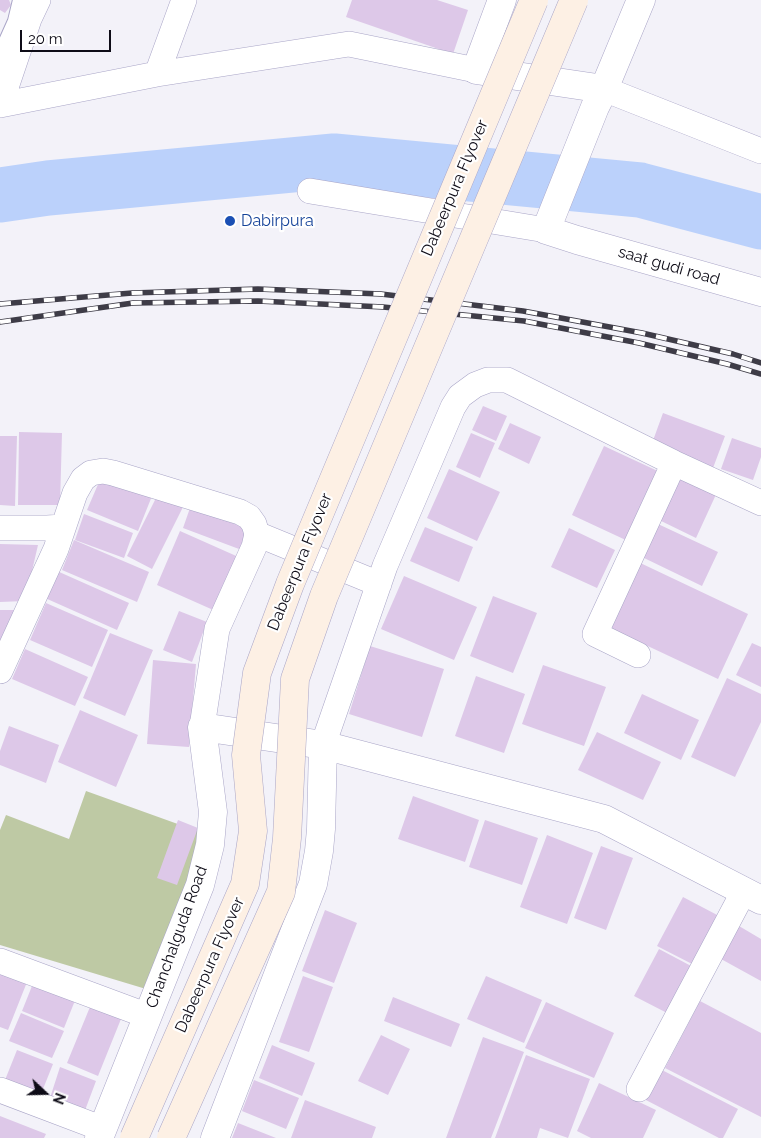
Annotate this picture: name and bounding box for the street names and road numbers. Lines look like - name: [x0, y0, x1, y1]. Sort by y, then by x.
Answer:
- street label: Dabeerpura Flyover: [418, 117, 492, 259]
- street label: saat gudi road: [616, 242, 722, 290]
- street label: Dabeerpura Flyover: [264, 490, 336, 634]
- street label: Chanchalguda Road: [142, 863, 212, 1011]
- street label: Dabeerpura Flyover: [171, 894, 249, 1036]

